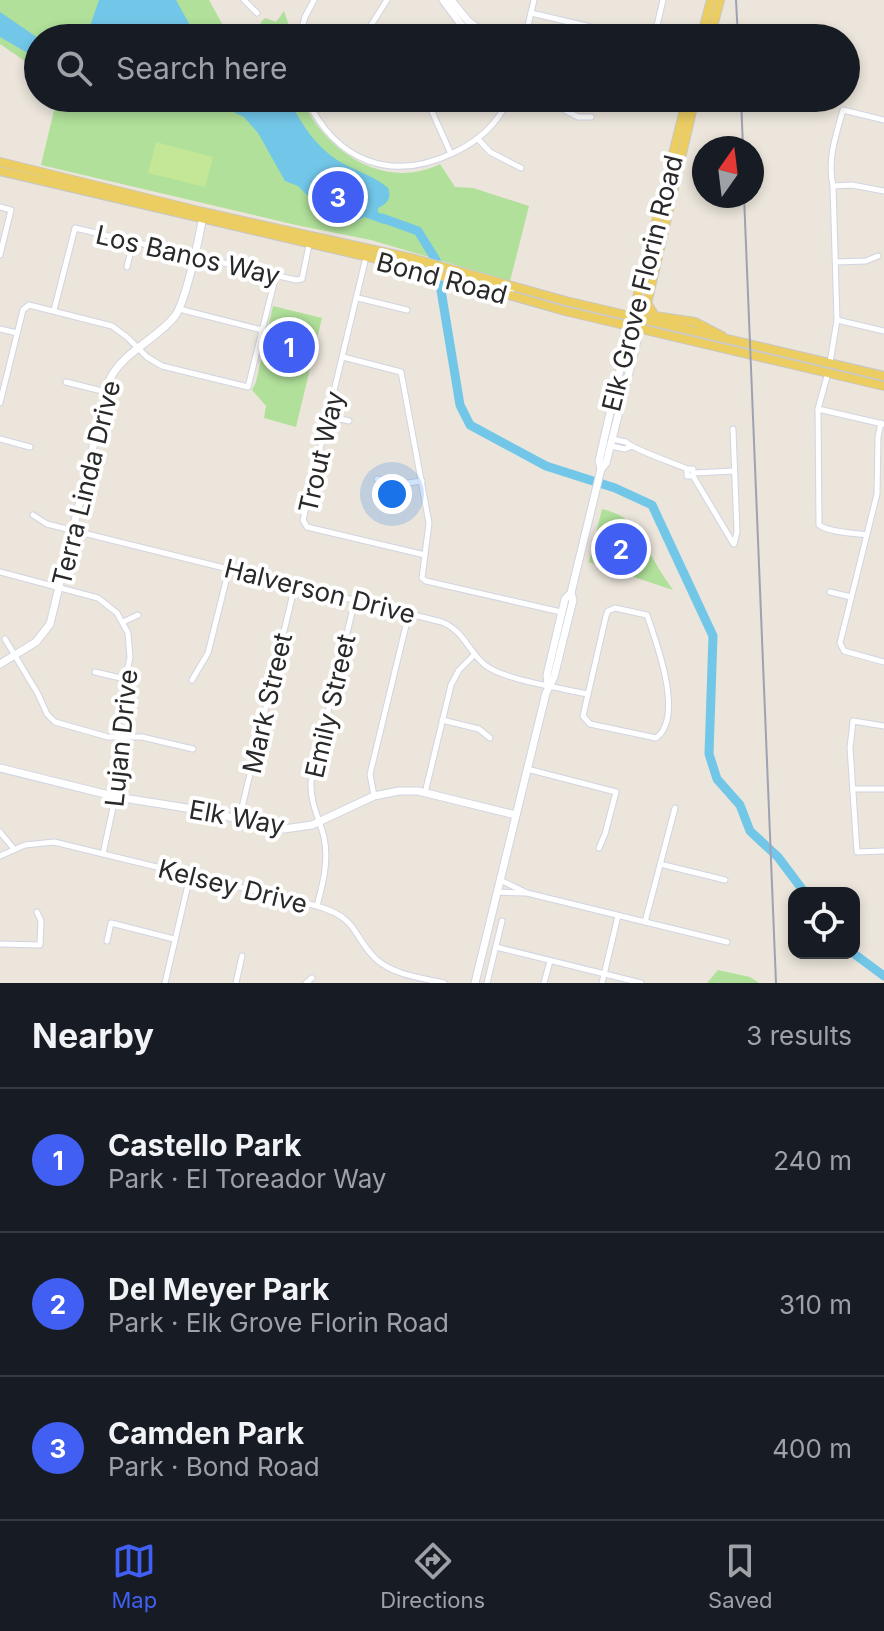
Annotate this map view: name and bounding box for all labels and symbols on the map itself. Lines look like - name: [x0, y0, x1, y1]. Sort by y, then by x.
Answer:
- north arrow: [692, 136, 764, 208]
- street label: Elk Grove Florin Road: [595, 152, 689, 414]
- pin: 3: [312, 167, 364, 227]
- street label: Los Banos Way: [93, 219, 283, 291]
- street label: Bond Road: [373, 246, 511, 310]
- pin: 1: [263, 317, 315, 377]
- street label: Terra Linda Drive: [45, 377, 127, 589]
- street label: Trout Way: [292, 388, 350, 516]
- your location: [372, 474, 412, 514]
- pin: 2: [595, 519, 647, 579]
- street label: Halverson Drive: [221, 552, 419, 630]
- street label: Mark Street: [236, 630, 298, 776]
- street label: Emily Street: [298, 631, 362, 781]
- street label: Lujan Drive: [98, 668, 144, 808]
- street label: Elk Way: [187, 793, 287, 841]
- street label: Kelsey Drive: [155, 852, 311, 920]

